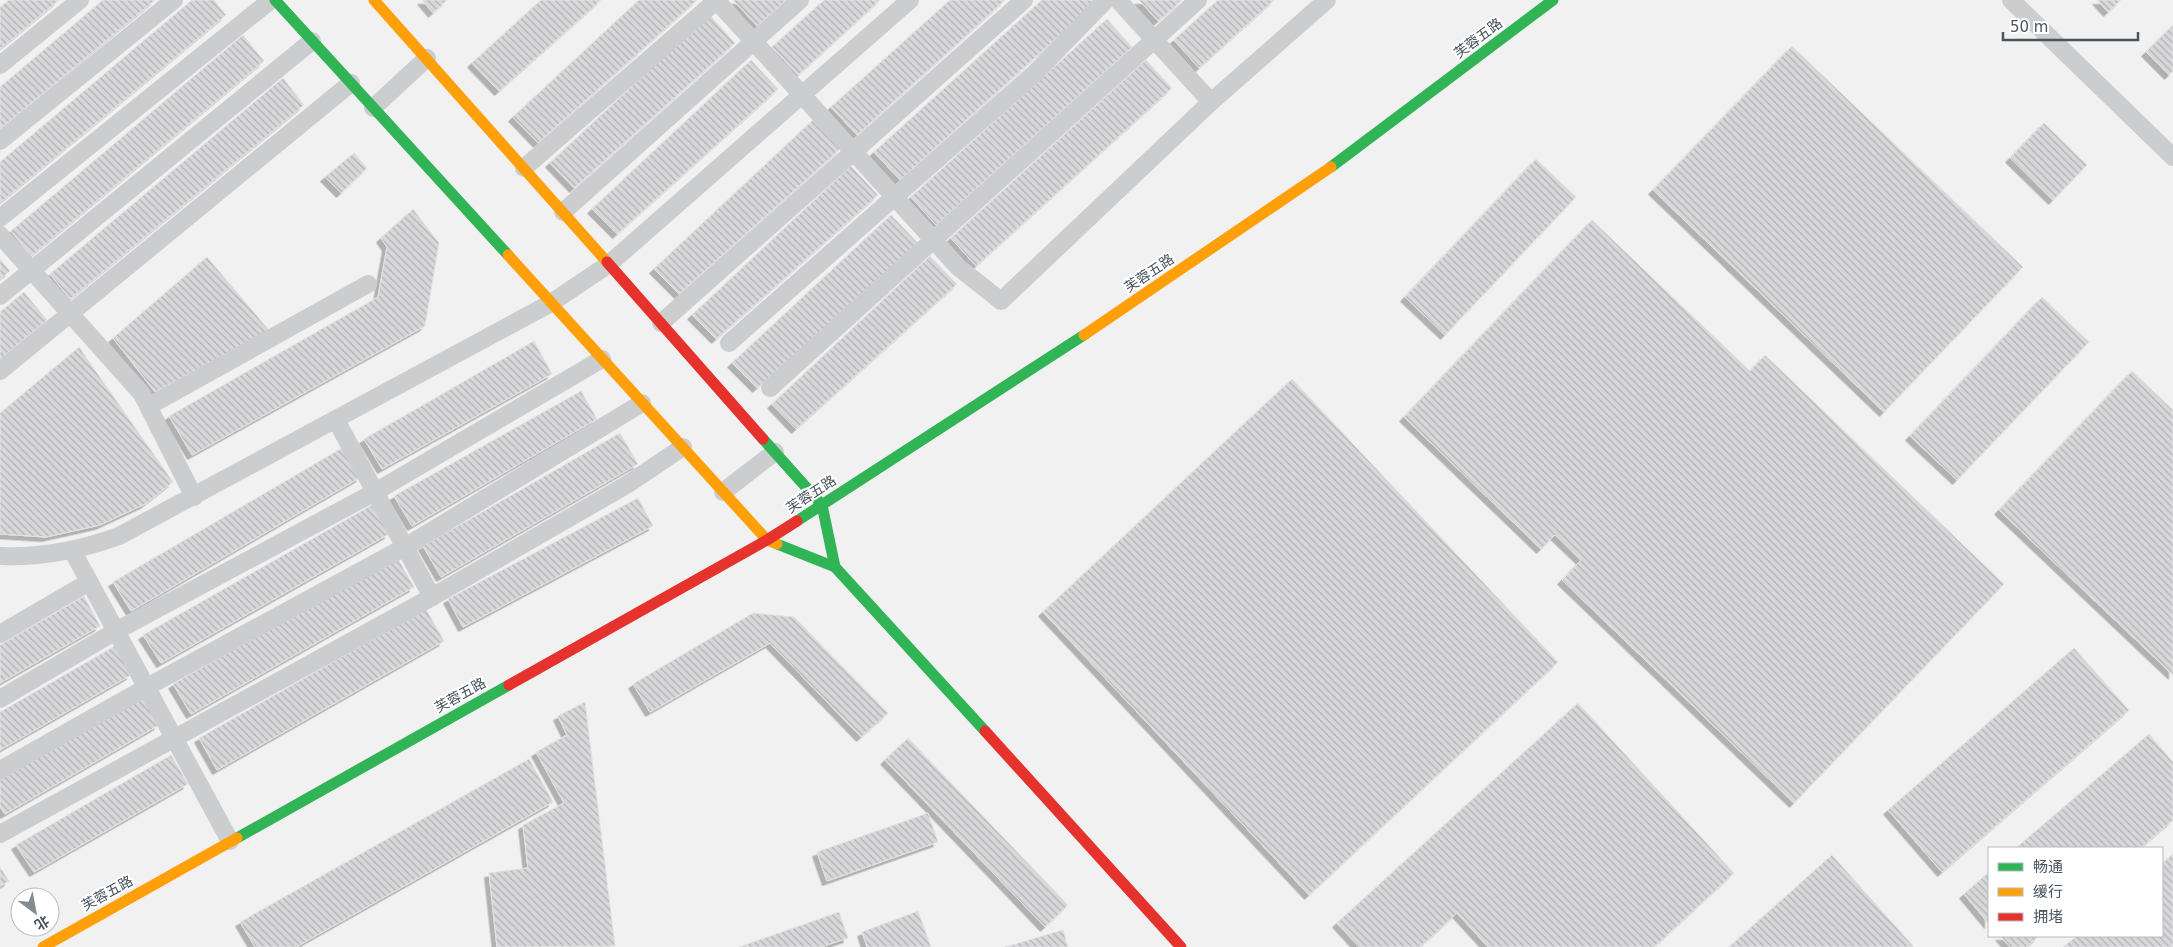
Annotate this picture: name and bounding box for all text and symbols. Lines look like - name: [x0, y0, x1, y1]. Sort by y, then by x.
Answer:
- scale bar: [2003, 10, 2138, 42]
- street label: 芙蓉五路: [1451, 15, 1505, 61]
- text: 50 m: [2010, 18, 2048, 36]
- street label: 芙蓉五路: [1121, 251, 1177, 295]
- street label: 芙蓉五路: [783, 472, 839, 516]
- street label: 芙蓉五路: [432, 674, 488, 716]
- legend: [1988, 847, 2163, 937]
- text: 畅通: [2033, 858, 2063, 876]
- street label: 芙蓉五路: [79, 872, 135, 914]
- text: 缓行: [2033, 883, 2063, 901]
- north arrow: [10, 887, 60, 937]
- text: 拥堵: [2033, 908, 2063, 926]
- text: 北: [32, 913, 52, 934]

